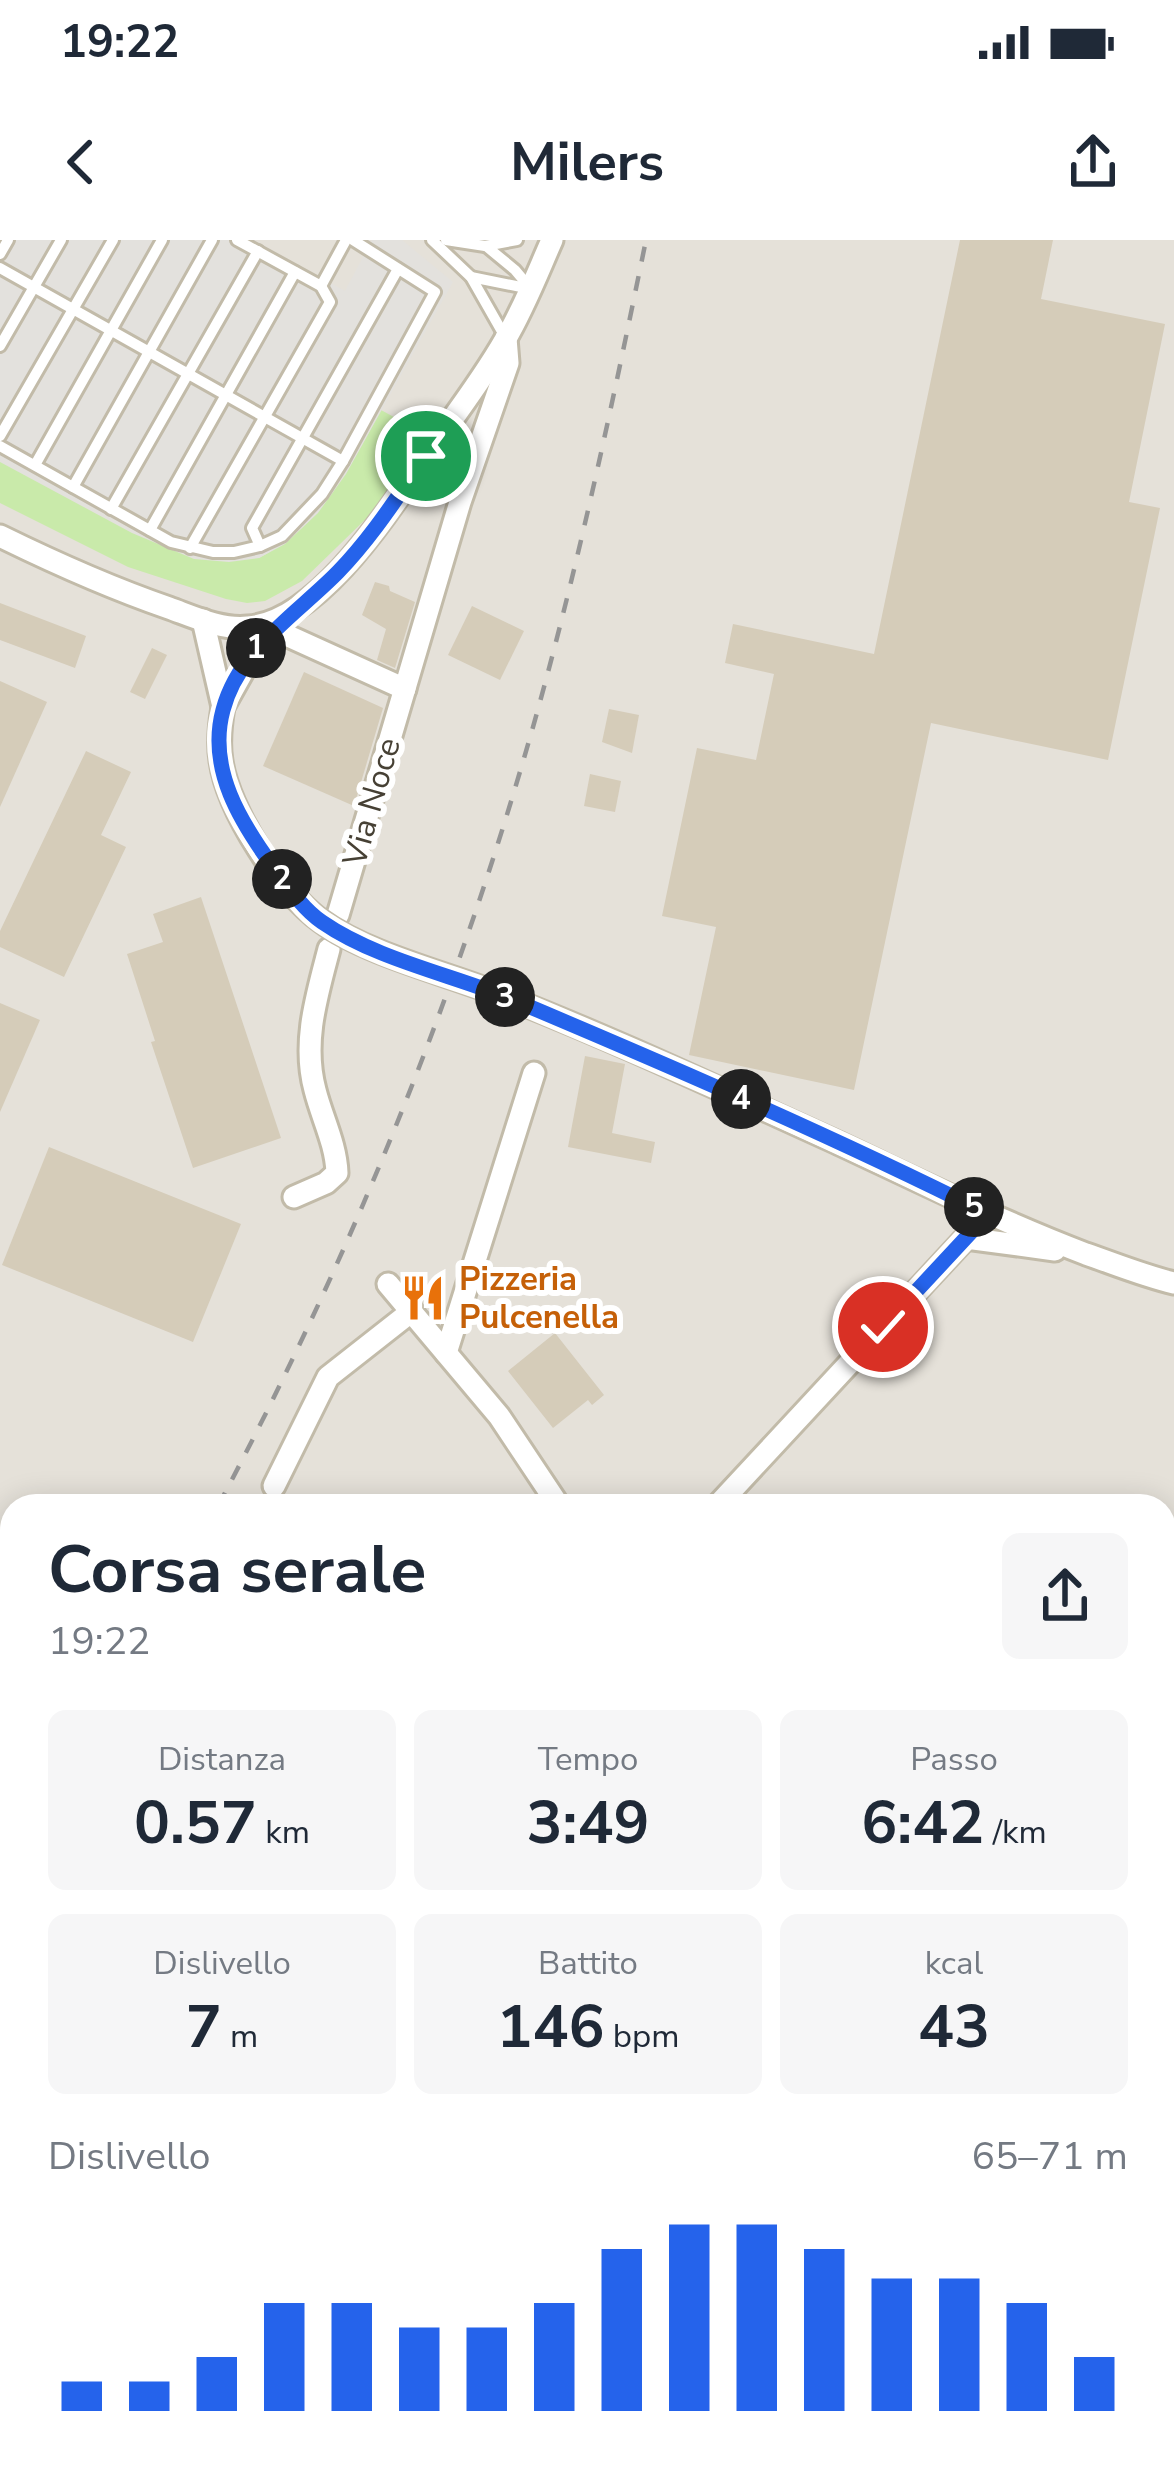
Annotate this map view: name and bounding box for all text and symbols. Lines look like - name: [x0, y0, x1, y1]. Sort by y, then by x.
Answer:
- text: 19:22: [60, 12, 179, 73]
- text: Milers: [510, 125, 664, 199]
- icon: back: [48, 129, 114, 195]
- icon: share: [1060, 129, 1126, 195]
- pin: [375, 405, 477, 507]
- icon: arrive: [393, 423, 459, 489]
- pin: 1: [226, 618, 286, 678]
- text: 1: [246, 625, 266, 670]
- street label: Via Noce: [332, 733, 412, 872]
- pin: 2: [252, 849, 312, 909]
- text: 2: [272, 856, 292, 901]
- pin: 3: [475, 967, 535, 1027]
- text: 3: [495, 974, 515, 1019]
- pin: 4: [711, 1069, 771, 1129]
- text: 4: [731, 1076, 751, 1121]
- pin: 5: [944, 1177, 1004, 1237]
- text: 5: [964, 1184, 984, 1229]
- place label: Pizzeria Pulcenella: [459, 1257, 619, 1340]
- restaurant icon: Pizzeria Pulcenella: [398, 1273, 448, 1323]
- pin: [832, 1276, 934, 1378]
- icon: check: [850, 1294, 916, 1360]
- text: Corsa serale: [48, 1525, 426, 1615]
- button: share: [1002, 1533, 1128, 1659]
- text: 19:22: [48, 1615, 151, 1668]
- text: Distanza: [158, 1737, 286, 1782]
- text: Tempo: [538, 1737, 638, 1782]
- text: Passo: [910, 1737, 998, 1782]
- text: 0.57: [134, 1782, 257, 1864]
- text: 3:49: [527, 1782, 649, 1864]
- text: 6:42: [861, 1782, 984, 1864]
- text: km: [257, 1810, 310, 1855]
- text: /km: [984, 1810, 1047, 1855]
- text: Dislivello: [153, 1941, 291, 1986]
- text: Battito: [538, 1941, 638, 1986]
- text: kcal: [925, 1941, 983, 1986]
- text: 7: [186, 1986, 222, 2068]
- text: 146: [496, 1986, 604, 2068]
- text: 43: [918, 1986, 990, 2068]
- text: m: [222, 2014, 258, 2059]
- text: bpm: [604, 2014, 680, 2059]
- text: Dislivello: [48, 2130, 210, 2183]
- text: 65–71 m: [971, 2130, 1128, 2183]

